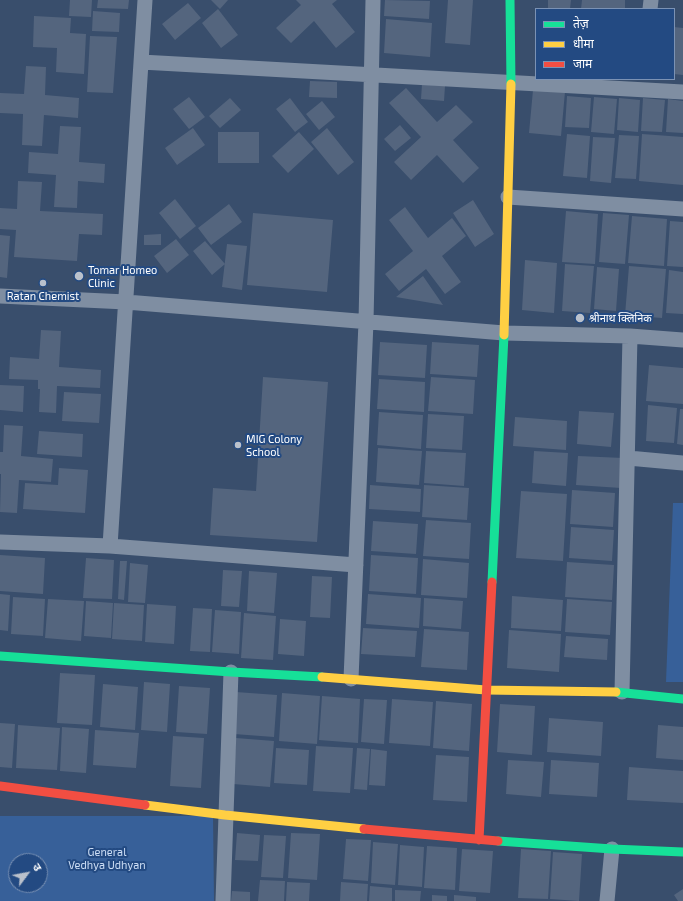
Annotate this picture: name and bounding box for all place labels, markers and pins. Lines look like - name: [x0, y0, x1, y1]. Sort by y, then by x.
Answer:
- place label: Tomar Homeo Clinic: [88, 263, 157, 289]
- marker: Tomar Homeo Clinic: [73, 270, 85, 282]
- marker: Ratan Chemist: [38, 278, 48, 288]
- place label: Ratan Chemist: [7, 289, 79, 303]
- place label: श्रीनाथ क्लिनिक: [589, 311, 652, 325]
- marker: श्रीनाथ क्लिनिक: [574, 312, 586, 324]
- place label: MIG Colony School: [246, 432, 302, 458]
- marker: MIG Colony School: [233, 440, 243, 450]

